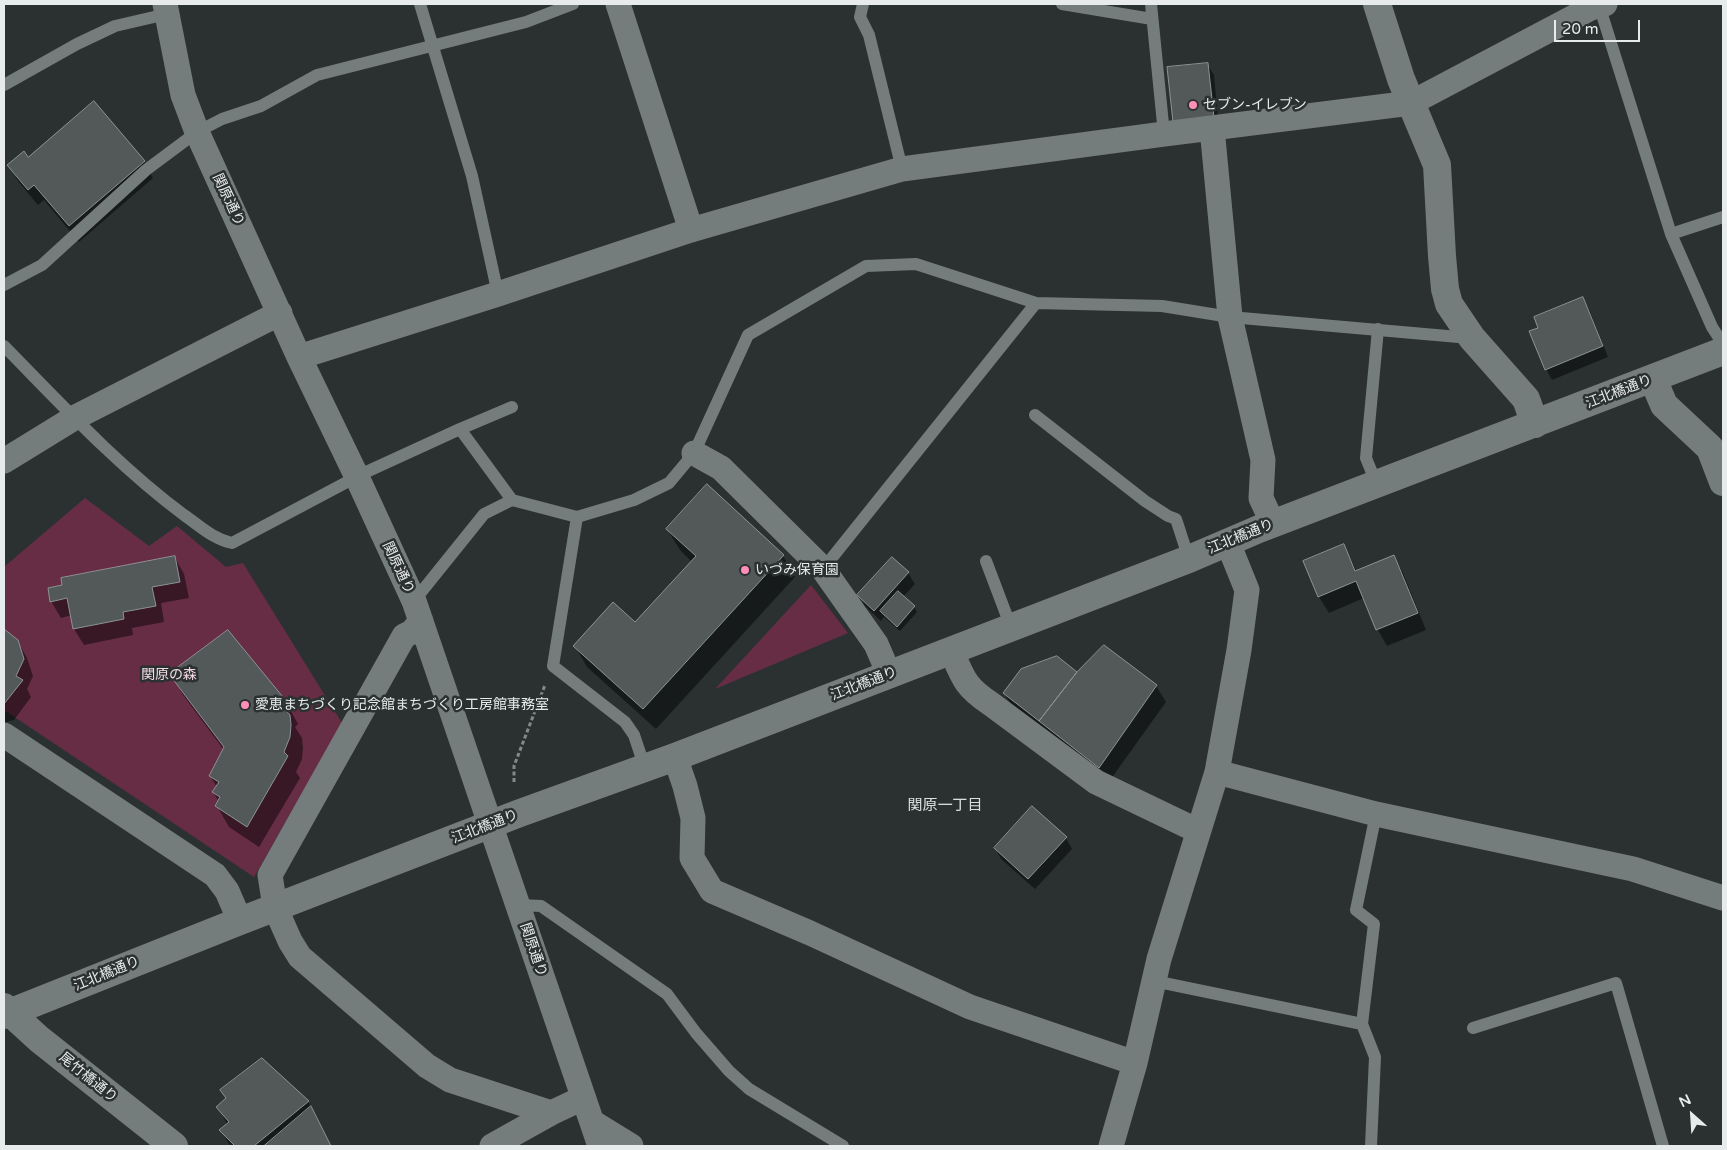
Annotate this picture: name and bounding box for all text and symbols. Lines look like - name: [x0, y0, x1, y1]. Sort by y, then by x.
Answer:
- scale bar: [1557, 10, 1643, 42]
- text: 20 m: [1562, 20, 1599, 38]
- place label: セブン-イレブン: [1203, 97, 1307, 113]
- marker: セブン-イレブン: [1187, 99, 1199, 111]
- street label: 関原通り: [209, 171, 247, 229]
- street label: 江北橋通り: [1583, 372, 1655, 412]
- street label: 江北橋通り: [1205, 516, 1277, 558]
- street label: 関原通り: [379, 539, 417, 597]
- place label: いづみ保育園: [755, 562, 839, 578]
- marker: いづみ保育園: [739, 564, 751, 576]
- street label: 江北橋通り: [828, 664, 900, 704]
- park label: 関原の森: [141, 667, 197, 683]
- place label: 愛恵まちづくり記念館まちづくり工房館事務室: [255, 697, 549, 713]
- marker: 愛恵まちづくり記念館まちづくり工房館事務室: [239, 699, 251, 711]
- district label: 関原一丁目: [908, 797, 982, 815]
- street label: 江北橋通り: [449, 807, 521, 847]
- street label: 関原通り: [516, 921, 550, 979]
- street label: 江北橋通り: [71, 953, 143, 995]
- street label: 尾竹橋通り: [56, 1049, 120, 1107]
- north arrow: [1667, 1090, 1717, 1140]
- text: N: [1676, 1091, 1694, 1111]

